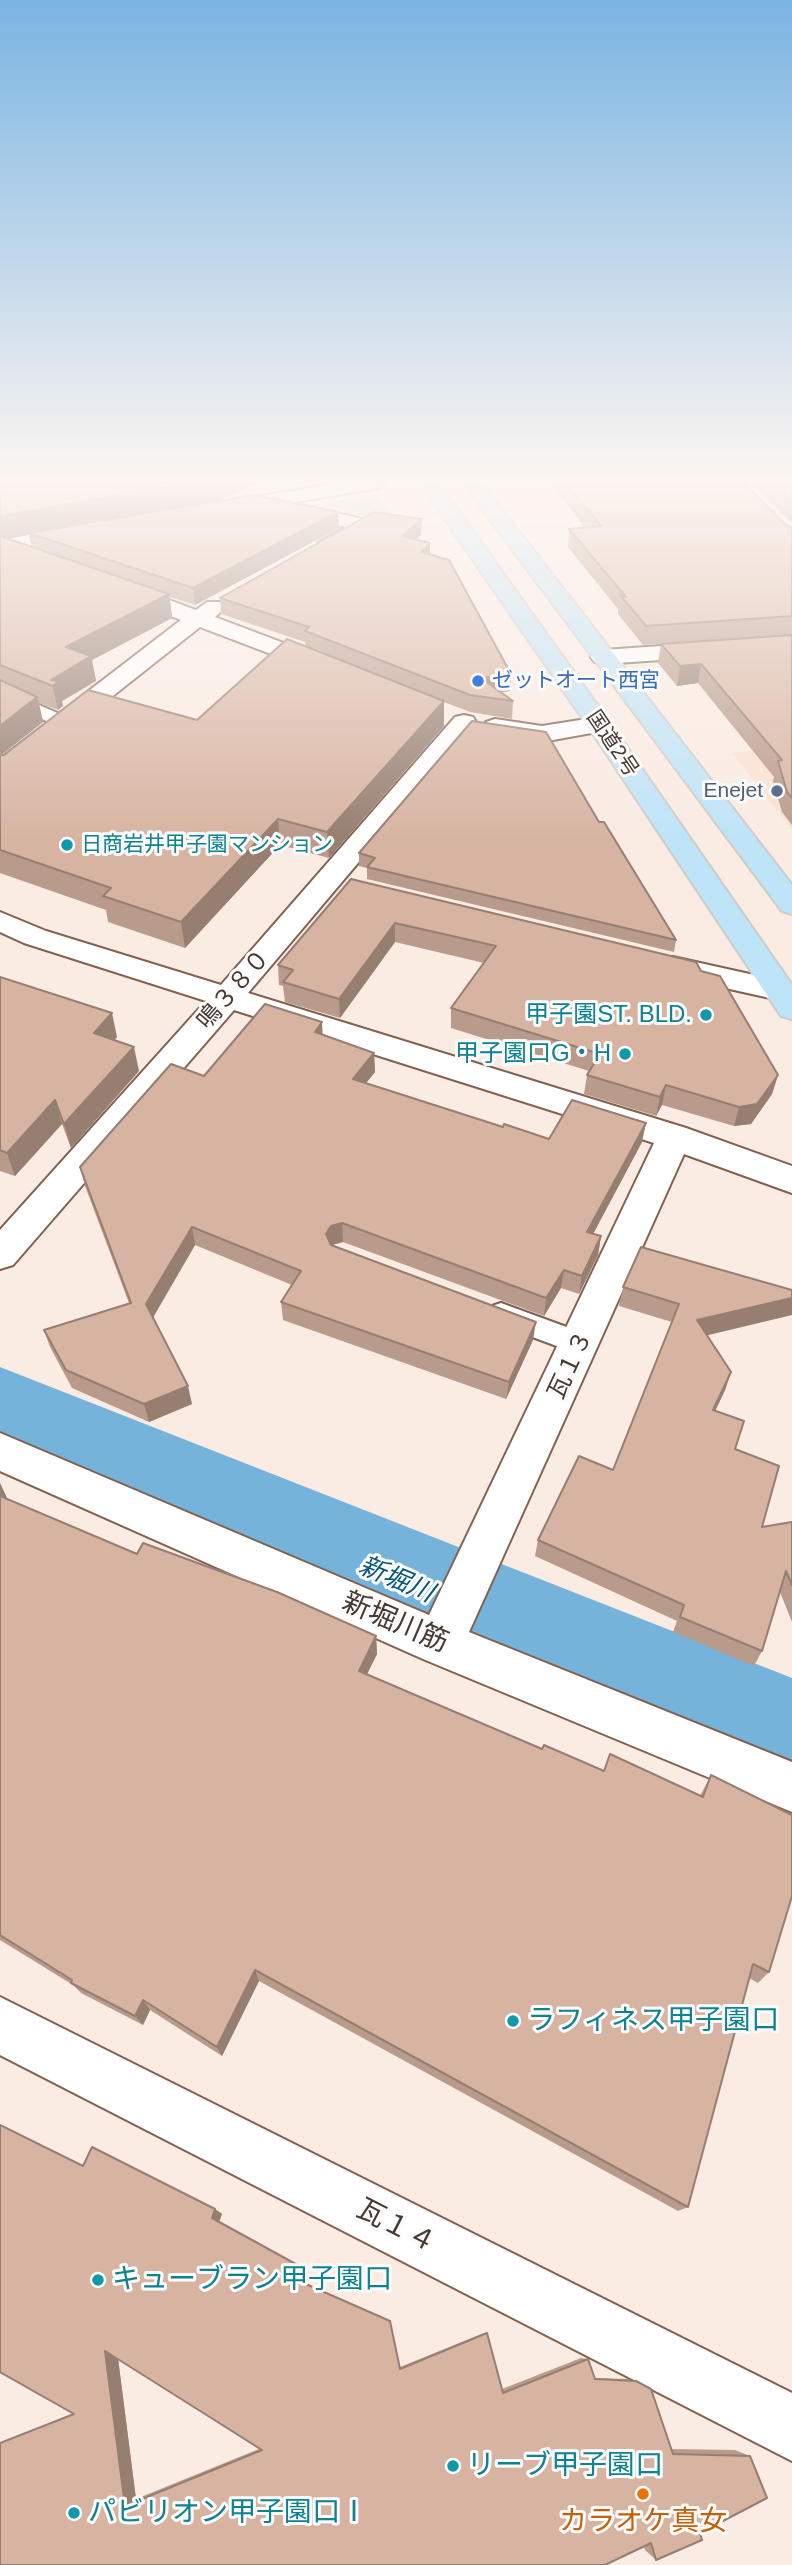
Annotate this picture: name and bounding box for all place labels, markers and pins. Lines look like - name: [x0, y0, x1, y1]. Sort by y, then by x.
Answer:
- place label: ゼットオート西宮: [492, 668, 660, 694]
- marker: ゼットオート西宮: [470, 673, 486, 689]
- place label: Enejet: [703, 778, 763, 804]
- marker: Enejet: [769, 783, 785, 799]
- place label: 日商岩井甲子園マンション: [81, 832, 333, 858]
- marker: 日商岩井甲子園マンション: [59, 837, 75, 853]
- place label: 甲子園ST. BLD.: [525, 1001, 692, 1029]
- marker: 甲子園ST. BLD.: [698, 1007, 714, 1023]
- place label: 甲子園口G・H: [455, 1040, 611, 1068]
- marker: 甲子園口G・H: [617, 1046, 633, 1062]
- place label: ラフィネス甲子園口: [527, 2004, 779, 2038]
- marker: ラフィネス甲子園口: [505, 2013, 521, 2029]
- place label: キューブラン甲子園口: [112, 2263, 392, 2297]
- marker: キューブラン甲子園口: [90, 2272, 106, 2288]
- place label: リーブ甲子園口: [467, 2449, 663, 2483]
- marker: リーブ甲子園口: [445, 2458, 461, 2474]
- marker: カラオケ真女: [635, 2486, 651, 2502]
- place label: パビリオン甲子園口Ⅰ: [88, 2496, 368, 2530]
- marker: パビリオン甲子園口Ⅰ: [66, 2505, 82, 2521]
- place label: カラオケ真女: [559, 2505, 727, 2539]

